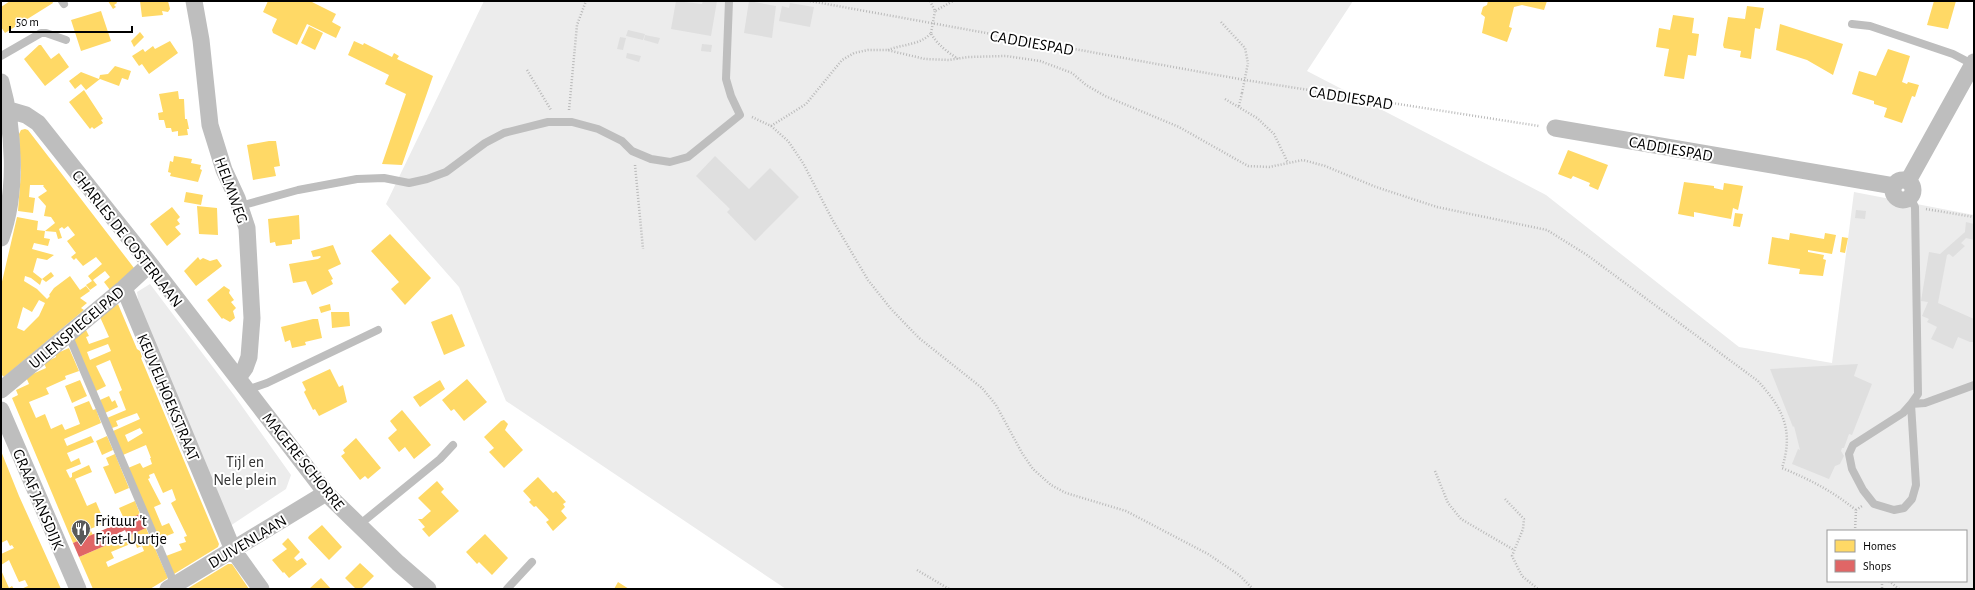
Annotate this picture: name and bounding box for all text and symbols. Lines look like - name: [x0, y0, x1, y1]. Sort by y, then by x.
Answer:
- scale bar: [10, 8, 132, 34]
- text: 50 m: [16, 16, 39, 28]
- street label: CADDIESPAD: [989, 28, 1075, 58]
- street label: CADDIESPAD: [1308, 83, 1394, 113]
- street label: CADDIESPAD: [1628, 134, 1714, 164]
- street label: HELMWEG: [212, 155, 250, 226]
- street label: CHARLES DE COSTERLAAN: [69, 167, 186, 310]
- street label: UILENSPIEGELPAD: [26, 284, 127, 372]
- street label: KEUVELHOEKSTRAAT: [134, 331, 202, 464]
- street label: MAGERE SCHORRE: [259, 410, 347, 514]
- street label: GRAAF JANSDIJK: [10, 447, 67, 552]
- park label: Tijl en Nele plein: [213, 454, 277, 488]
- street label: DUIVENLAAN: [206, 512, 289, 571]
- place label: Frituur 't Friet-Uurtje: [95, 513, 167, 548]
- restaurant icon: Frituur 't Friet-Uurtje: [70, 518, 92, 546]
- legend: [1827, 530, 1967, 582]
- text: Homes: [1863, 540, 1896, 552]
- text: Shops: [1863, 560, 1891, 572]

